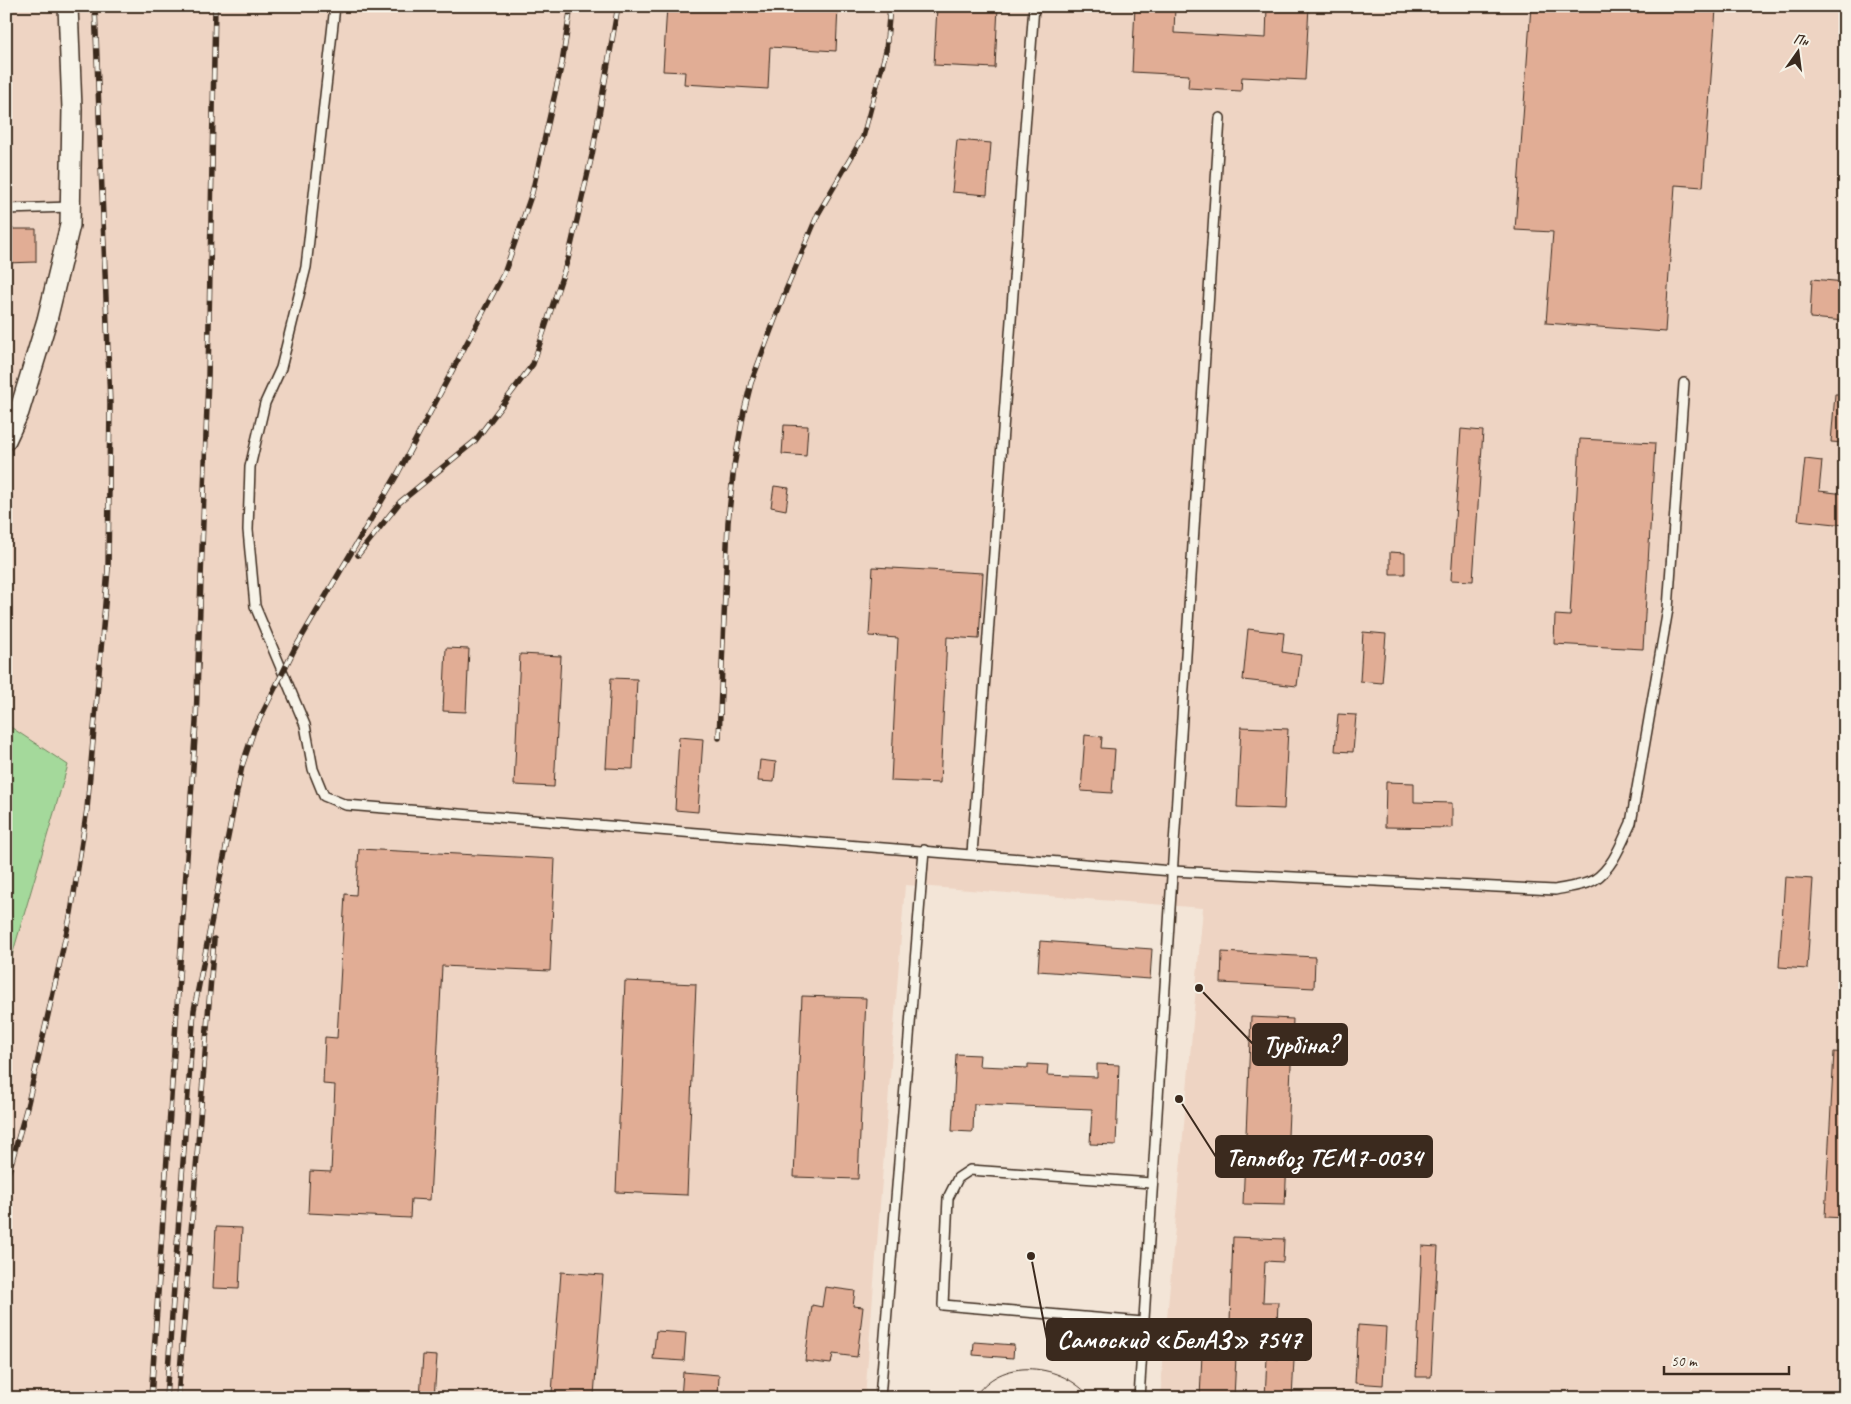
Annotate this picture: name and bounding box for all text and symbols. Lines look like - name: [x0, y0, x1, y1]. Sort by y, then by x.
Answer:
- north arrow: [1774, 28, 1824, 78]
- text: Пн: [1792, 30, 1811, 50]
- callout: Турбіна?: [1253, 1024, 1347, 1065]
- text: Турбіна?: [1263, 1028, 1343, 1061]
- callout: Тепловоз ТЕМ7-0034: [1216, 1136, 1432, 1177]
- text: Тепловоз ТЕМ7-0034: [1226, 1141, 1426, 1174]
- callout: Самоскид «БелАЗ» 7547: [1047, 1319, 1311, 1360]
- text: Самоскид «БелАЗ» 7547: [1057, 1323, 1303, 1356]
- scale bar: [1664, 1344, 1788, 1376]
- text: 50 m: [1671, 1352, 1698, 1371]

